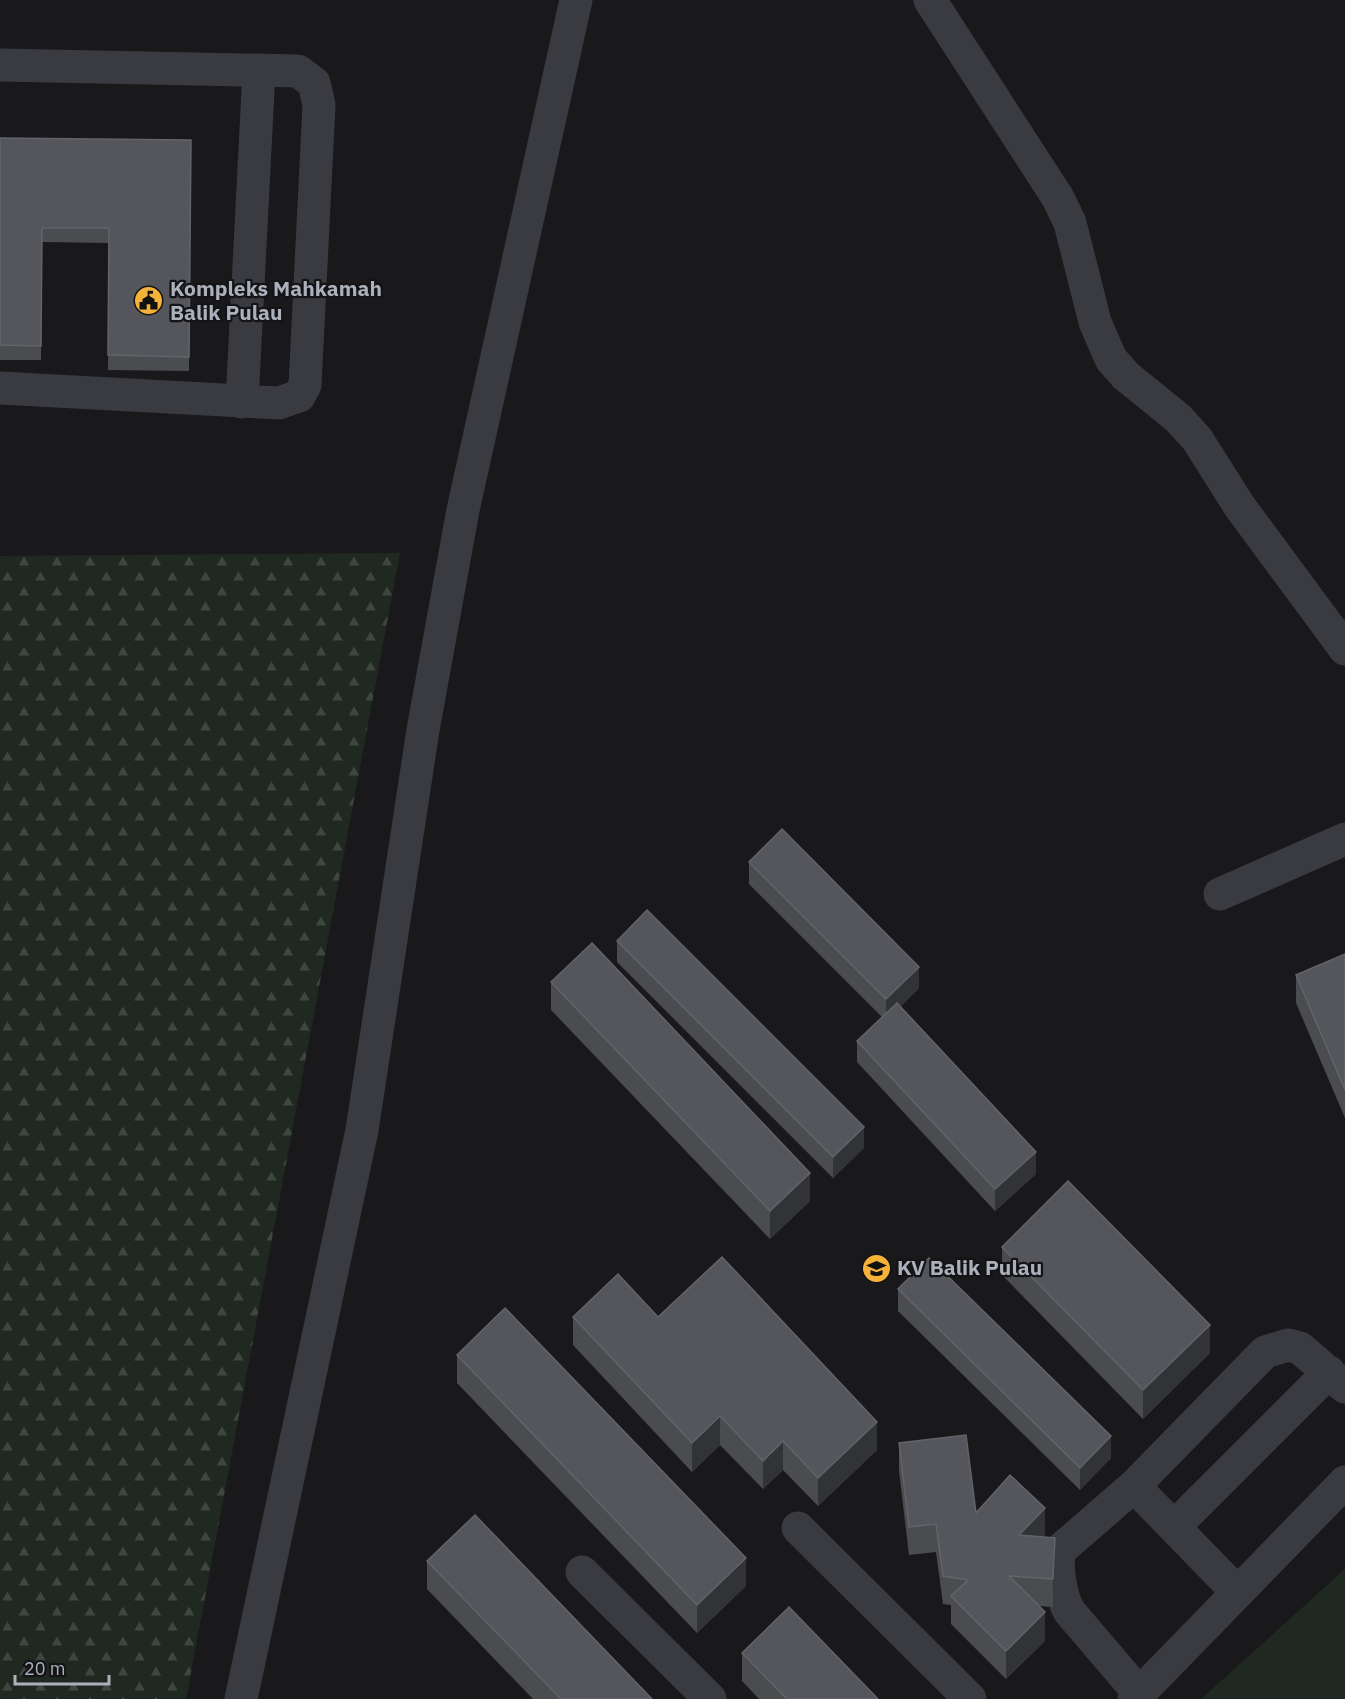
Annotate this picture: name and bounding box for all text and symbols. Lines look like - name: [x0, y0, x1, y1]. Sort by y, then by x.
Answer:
- place label: Kompleks Mahkamah Balik Pulau: [170, 274, 382, 326]
- public building icon: Kompleks Mahkamah Balik Pulau: [133, 285, 165, 317]
- school or university icon: KV Balik Pulau: [860, 1252, 892, 1284]
- place label: KV Balik Pulau: [897, 1253, 1042, 1281]
- scale bar: [15, 1648, 110, 1686]
- text: 20 m: [24, 1657, 66, 1680]

